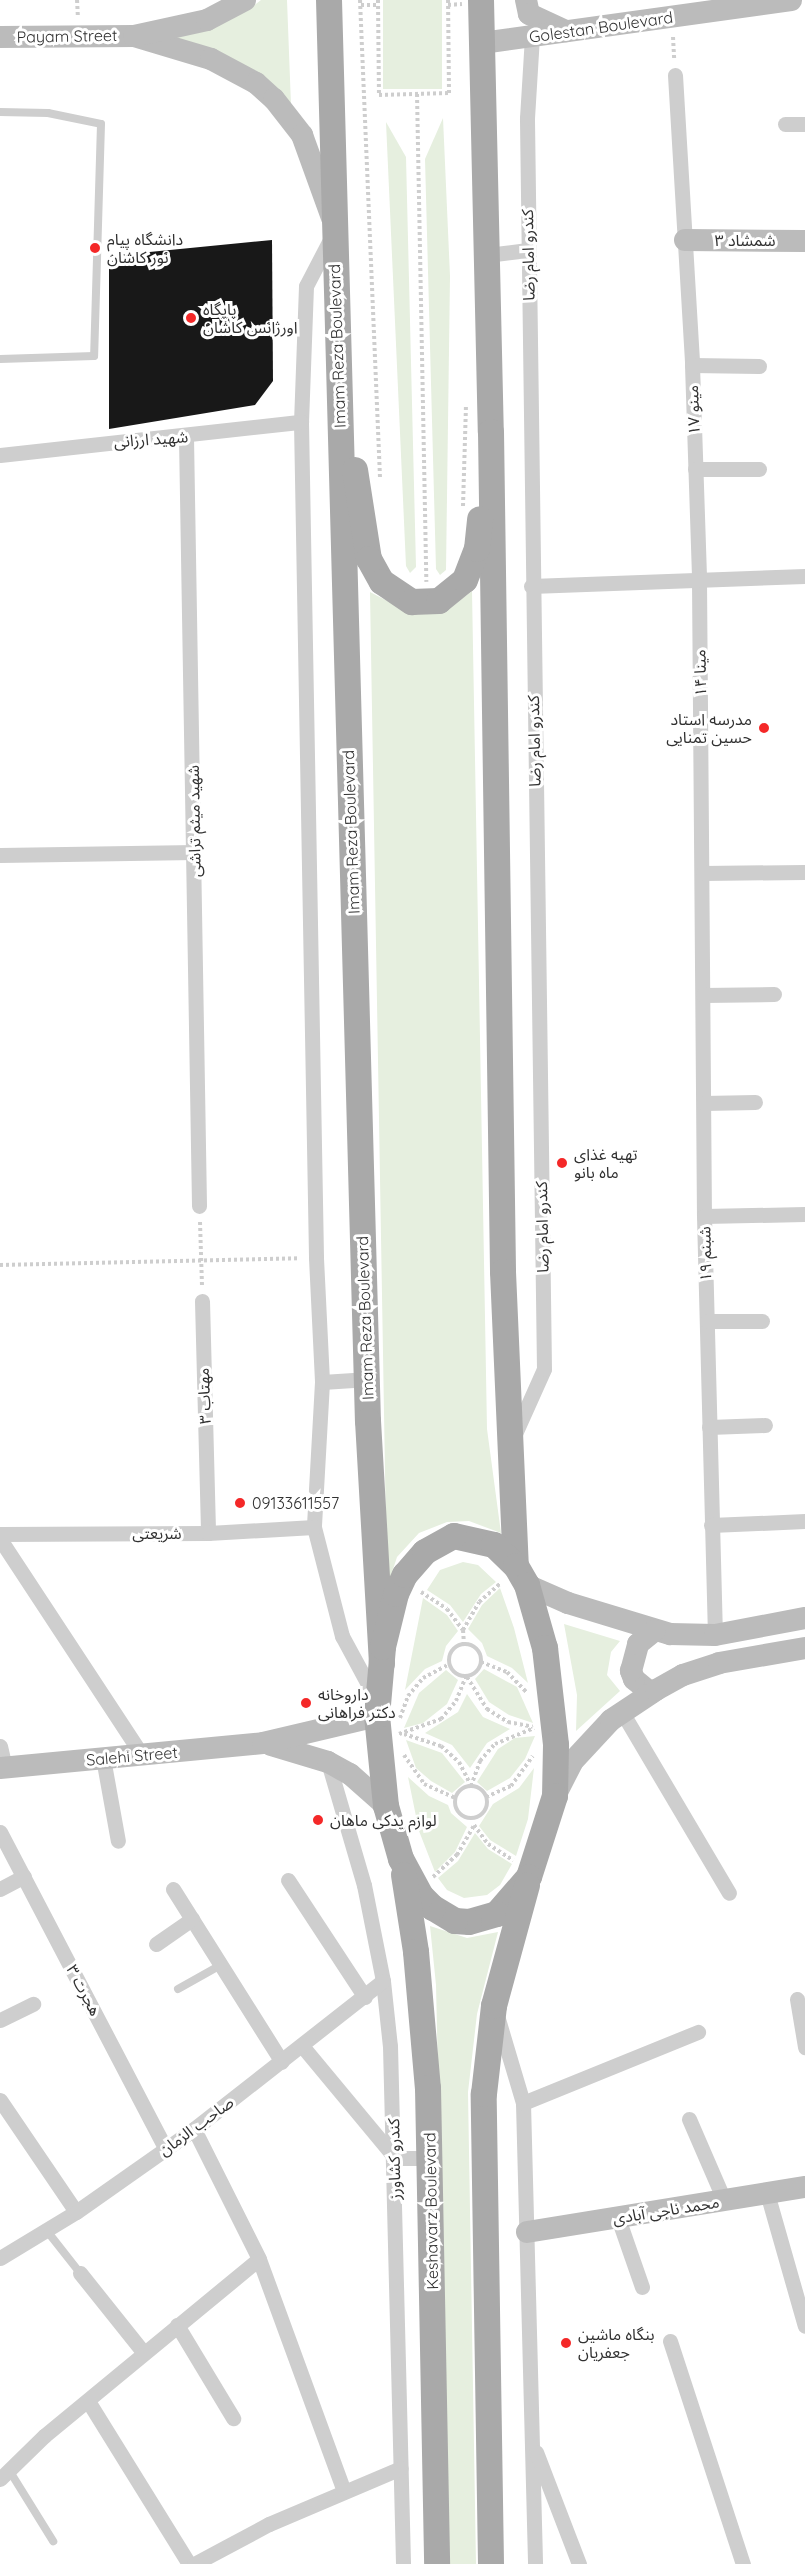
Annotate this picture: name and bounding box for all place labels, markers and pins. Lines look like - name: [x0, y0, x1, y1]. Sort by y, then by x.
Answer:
- place label: دانشگاه پیام نور کاشان: [107, 229, 183, 267]
- marker: دانشگاه پیام نور کاشان: [88, 241, 102, 255]
- place label: پایگاه اورژانس کاشان: [203, 299, 297, 337]
- marker: پایگاه اورژانس کاشان: [184, 311, 198, 325]
- place label: مدرسه استاد حسین تمنایی: [666, 709, 752, 747]
- marker: مدرسه استاد حسین تمنایی: [757, 721, 771, 735]
- place label: تهیه غذای ماه بانو: [574, 1144, 638, 1182]
- marker: تهیه غذای ماه بانو: [555, 1156, 569, 1170]
- place label: 09133611557: [252, 1493, 339, 1513]
- marker: 09133611557: [233, 1496, 247, 1510]
- place label: داروخانه دکتر فراهانی: [318, 1684, 396, 1722]
- marker: داروخانه دکتر فراهانی: [299, 1696, 313, 1710]
- place label: لوازم یدکی ماهان: [330, 1810, 437, 1830]
- marker: لوازم یدکی ماهان: [311, 1813, 325, 1827]
- place label: بنگاه ماشین جعفریان: [578, 2324, 655, 2362]
- marker: بنگاه ماشین جعفریان: [559, 2336, 573, 2350]

